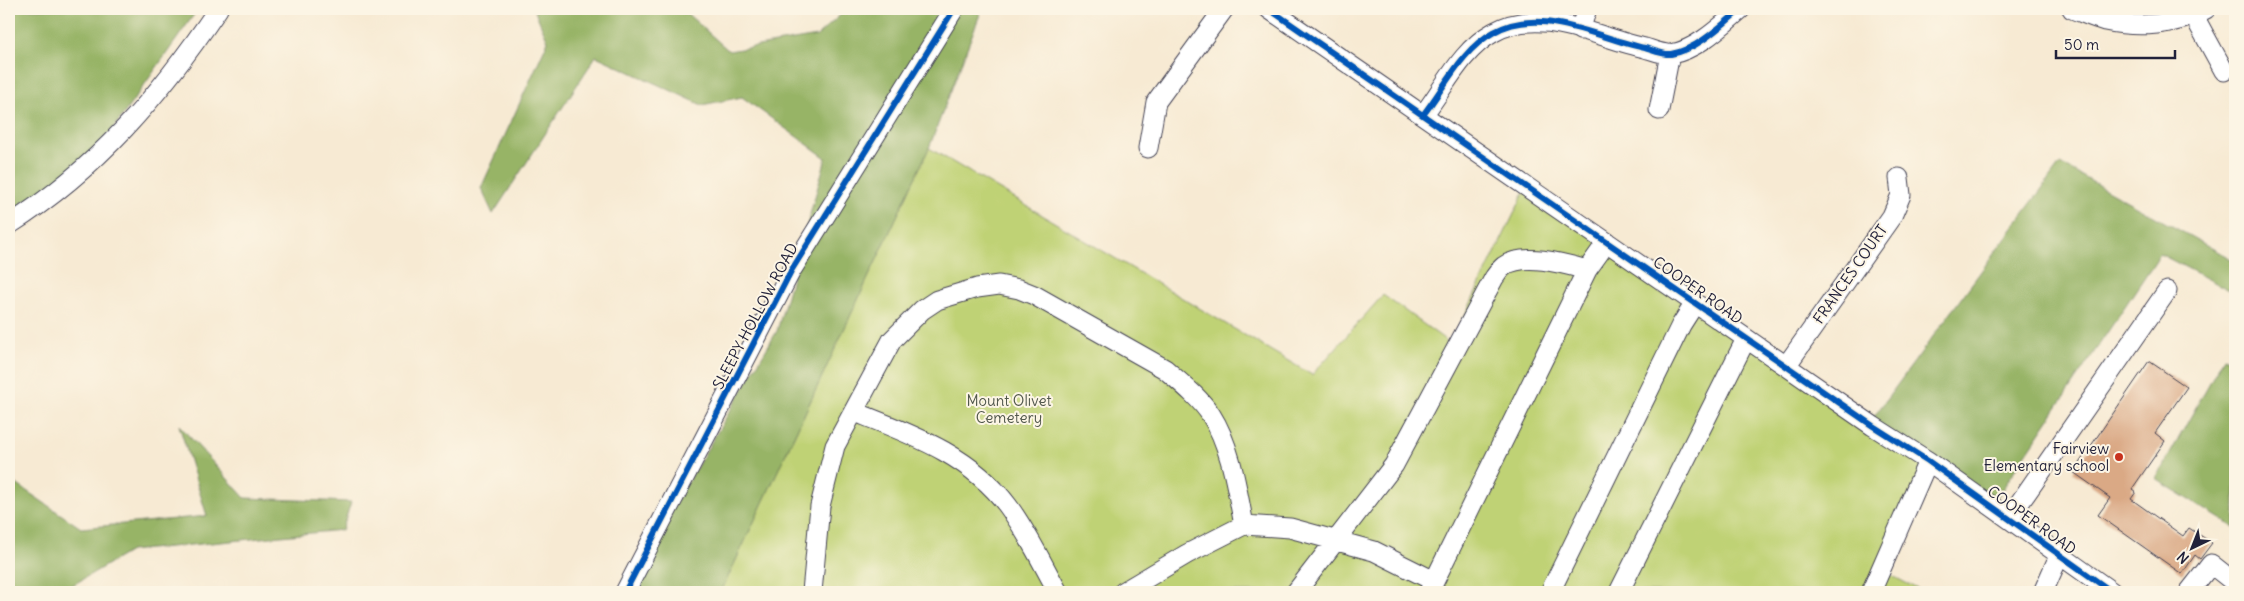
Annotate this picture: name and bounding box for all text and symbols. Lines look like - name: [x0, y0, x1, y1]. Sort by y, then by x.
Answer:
- scale bar: [2056, 28, 2175, 60]
- text: 50 m: [2064, 35, 2099, 54]
- street label: FRANCES COURT: [1809, 221, 1891, 327]
- street label: SLEEPY HOLLOW ROAD: [708, 240, 802, 392]
- street label: COOPER ROAD: [1650, 252, 1746, 328]
- park label: Mount Olivet Cemetery: [966, 391, 1052, 427]
- place label: Fairview Elementary school: [1984, 439, 2109, 475]
- marker: Fairview Elementary school: [2113, 451, 2125, 463]
- street label: COOPER ROAD: [1984, 481, 2080, 559]
- north arrow: [2166, 524, 2216, 574]
- text: N: [2173, 548, 2193, 567]

